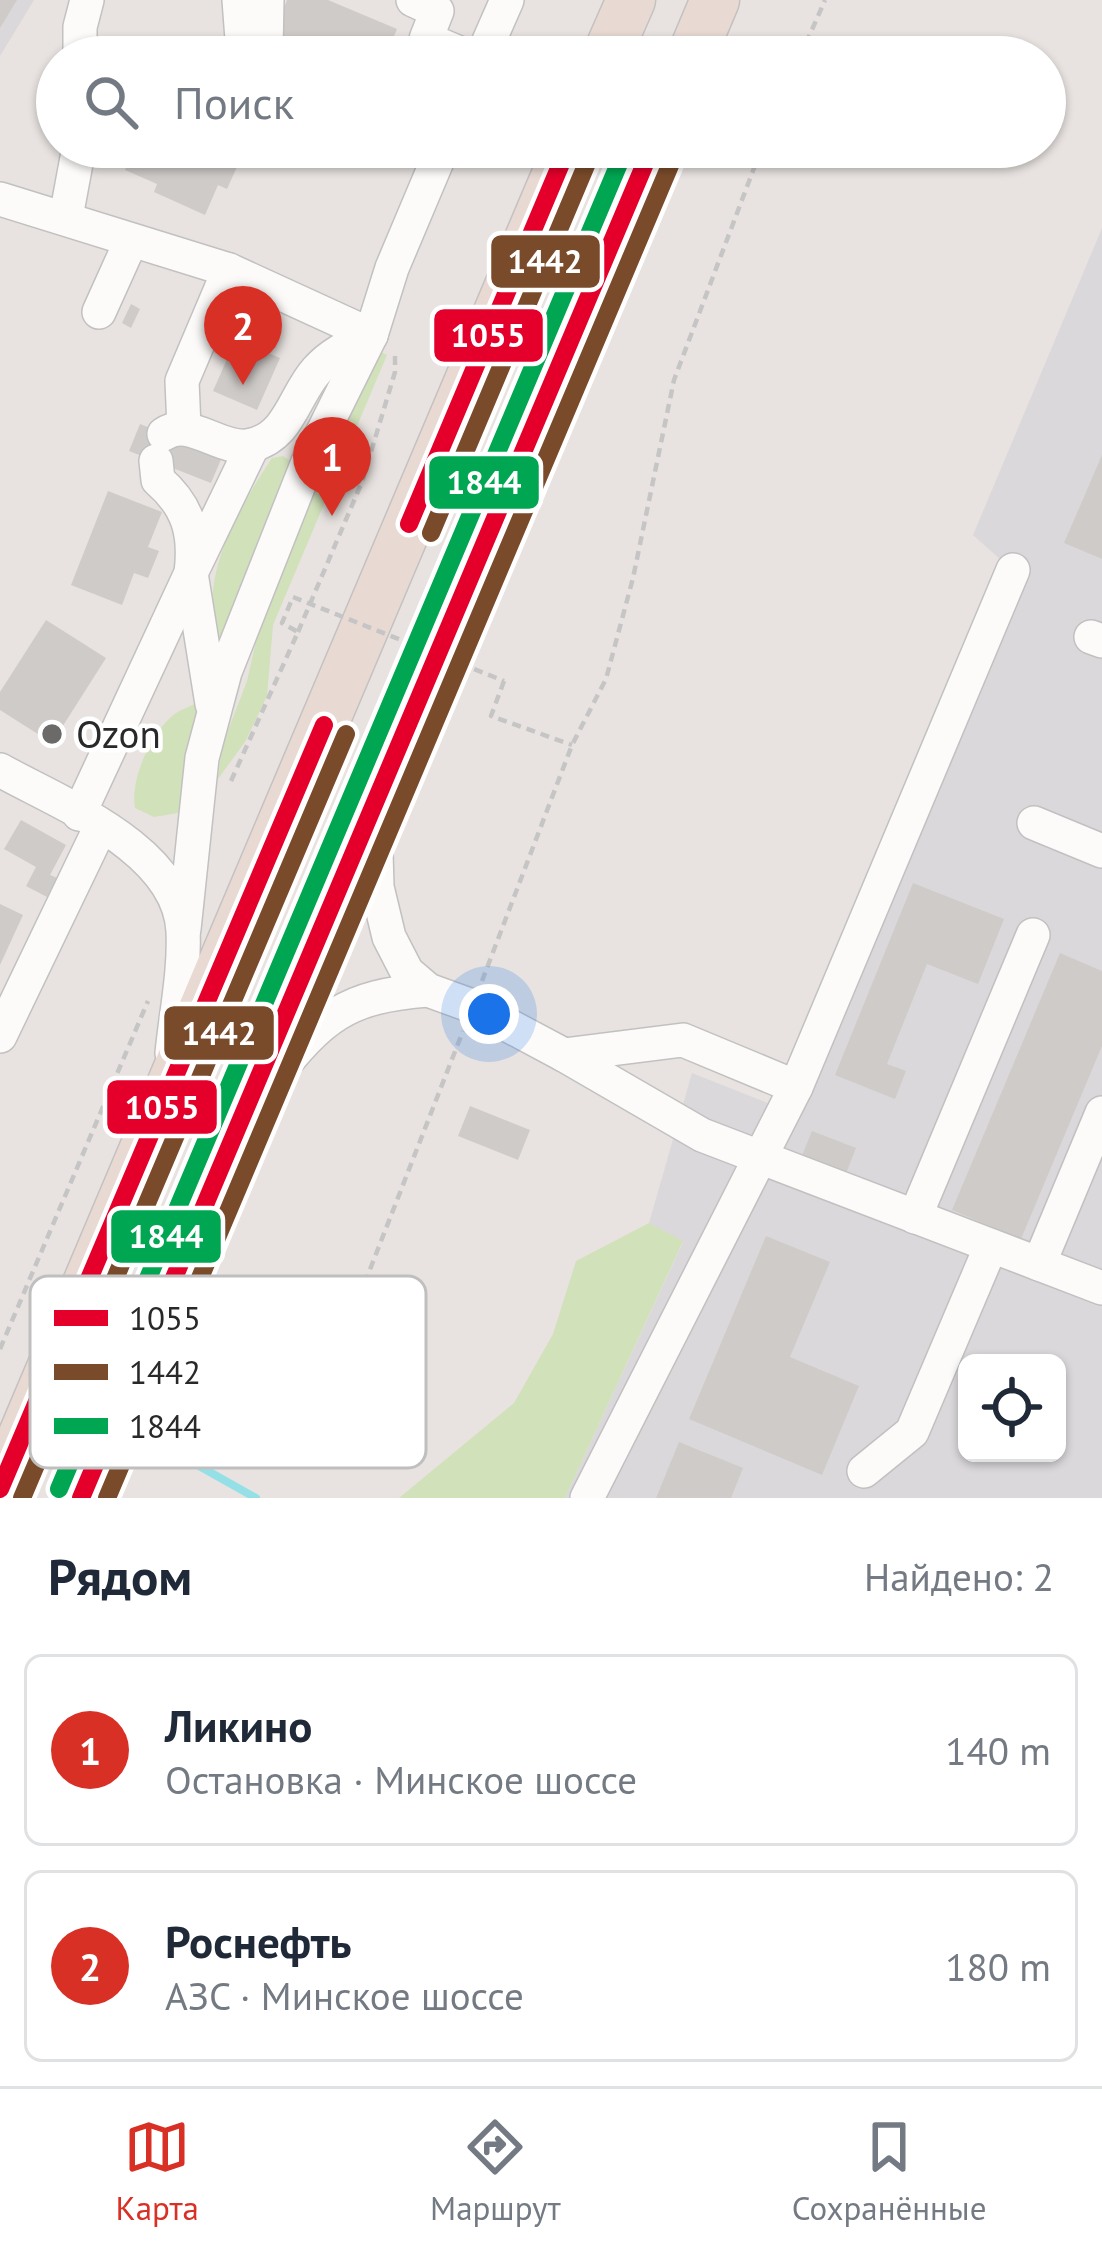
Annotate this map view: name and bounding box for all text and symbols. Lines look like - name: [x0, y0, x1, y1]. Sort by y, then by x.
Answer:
- search box: [36, 36, 1066, 168]
- icon: search: [78, 69, 144, 135]
- text: Поиск: [174, 73, 294, 131]
- line badge: 1442: [489, 233, 602, 290]
- text: 1442: [508, 239, 582, 282]
- pin: 2: [204, 286, 282, 385]
- line badge: 1055: [432, 307, 545, 364]
- text: 1055: [451, 313, 525, 356]
- pin: 1: [293, 417, 371, 516]
- line badge: 1844: [427, 454, 541, 511]
- text: 1844: [447, 460, 522, 503]
- place label: Ozon: [76, 708, 161, 759]
- marker: Ozon: [39, 721, 65, 747]
- your location: [459, 984, 519, 1044]
- line badge: 1442: [162, 1004, 276, 1062]
- text: 1442: [182, 1011, 256, 1054]
- line badge: 1055: [105, 1078, 219, 1136]
- text: 1055: [125, 1085, 199, 1128]
- line badge: 1844: [109, 1208, 223, 1265]
- text: 1844: [129, 1214, 204, 1257]
- legend: [30, 1276, 426, 1468]
- text: 1055: [129, 1296, 201, 1339]
- text: 1442: [129, 1350, 201, 1393]
- map controls: [958, 1354, 1066, 1462]
- button: locate: [958, 1354, 1066, 1462]
- text: 1844: [129, 1404, 201, 1447]
- text: Рядом: [48, 1543, 192, 1609]
- text: Найдено: 2: [864, 1551, 1054, 1602]
- text: Ликино: [165, 1696, 312, 1754]
- text: 1: [79, 1725, 101, 1776]
- text: 140 m: [945, 1725, 1051, 1776]
- text: Остановка · Минское шоссе: [165, 1754, 637, 1805]
- text: Роснефть: [165, 1912, 352, 1970]
- text: 2: [79, 1941, 101, 1992]
- text: 180 m: [945, 1941, 1051, 1992]
- text: АЗС · Минское шоссе: [165, 1970, 524, 2021]
- tab: Карта: [116, 2114, 199, 2229]
- tab: Маршрут: [430, 2114, 561, 2229]
- tab: Сохранённые: [792, 2114, 986, 2229]

